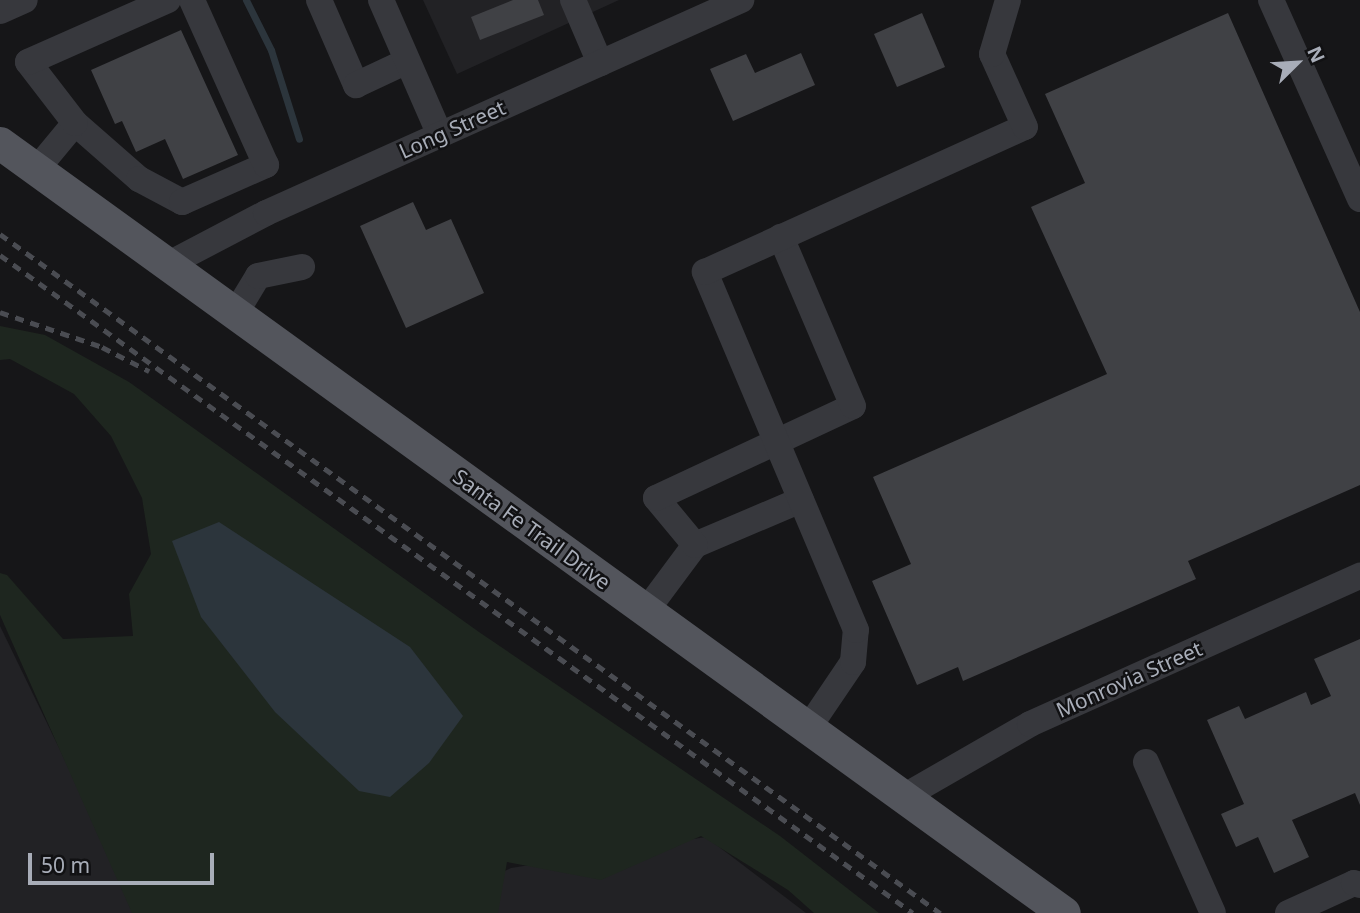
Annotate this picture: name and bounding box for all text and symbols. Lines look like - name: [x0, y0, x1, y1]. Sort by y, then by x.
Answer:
- north arrow: [1262, 28, 1332, 98]
- text: N: [1301, 42, 1331, 67]
- street label: Long Street: [395, 94, 509, 164]
- street label: Santa Fe Trail Drive: [448, 463, 616, 595]
- street label: Monrovia Street: [1052, 636, 1206, 722]
- scale bar: [32, 839, 217, 883]
- text: 50 m: [41, 851, 90, 879]

